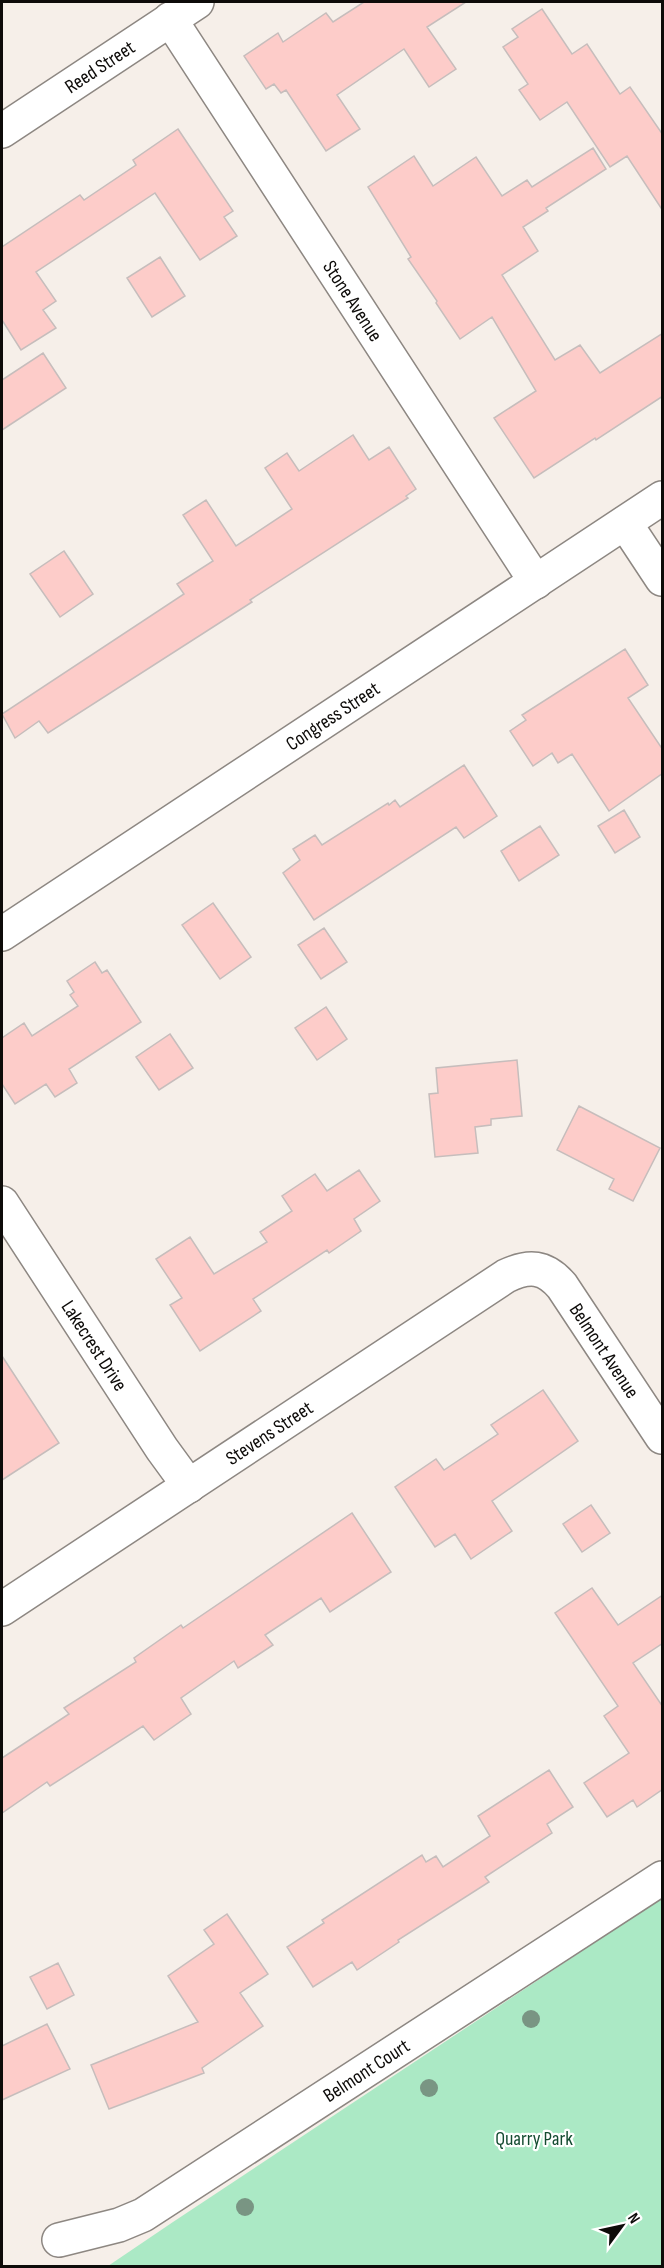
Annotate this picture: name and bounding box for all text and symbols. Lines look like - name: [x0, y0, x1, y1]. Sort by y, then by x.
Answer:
- street label: Reed Street: [61, 36, 140, 99]
- street label: Stone Avenue: [317, 256, 387, 346]
- street label: Congress Street: [282, 677, 384, 756]
- street label: Lakecrest Drive: [56, 1296, 132, 1396]
- street label: Belmont Avenue: [564, 1299, 644, 1403]
- street label: Stevens Street: [222, 1396, 318, 1471]
- street label: Belmont Court: [319, 2034, 414, 2108]
- park label: Quarry Park: [495, 2127, 573, 2151]
- north arrow: [592, 2196, 652, 2256]
- text: N: [623, 2210, 644, 2227]

